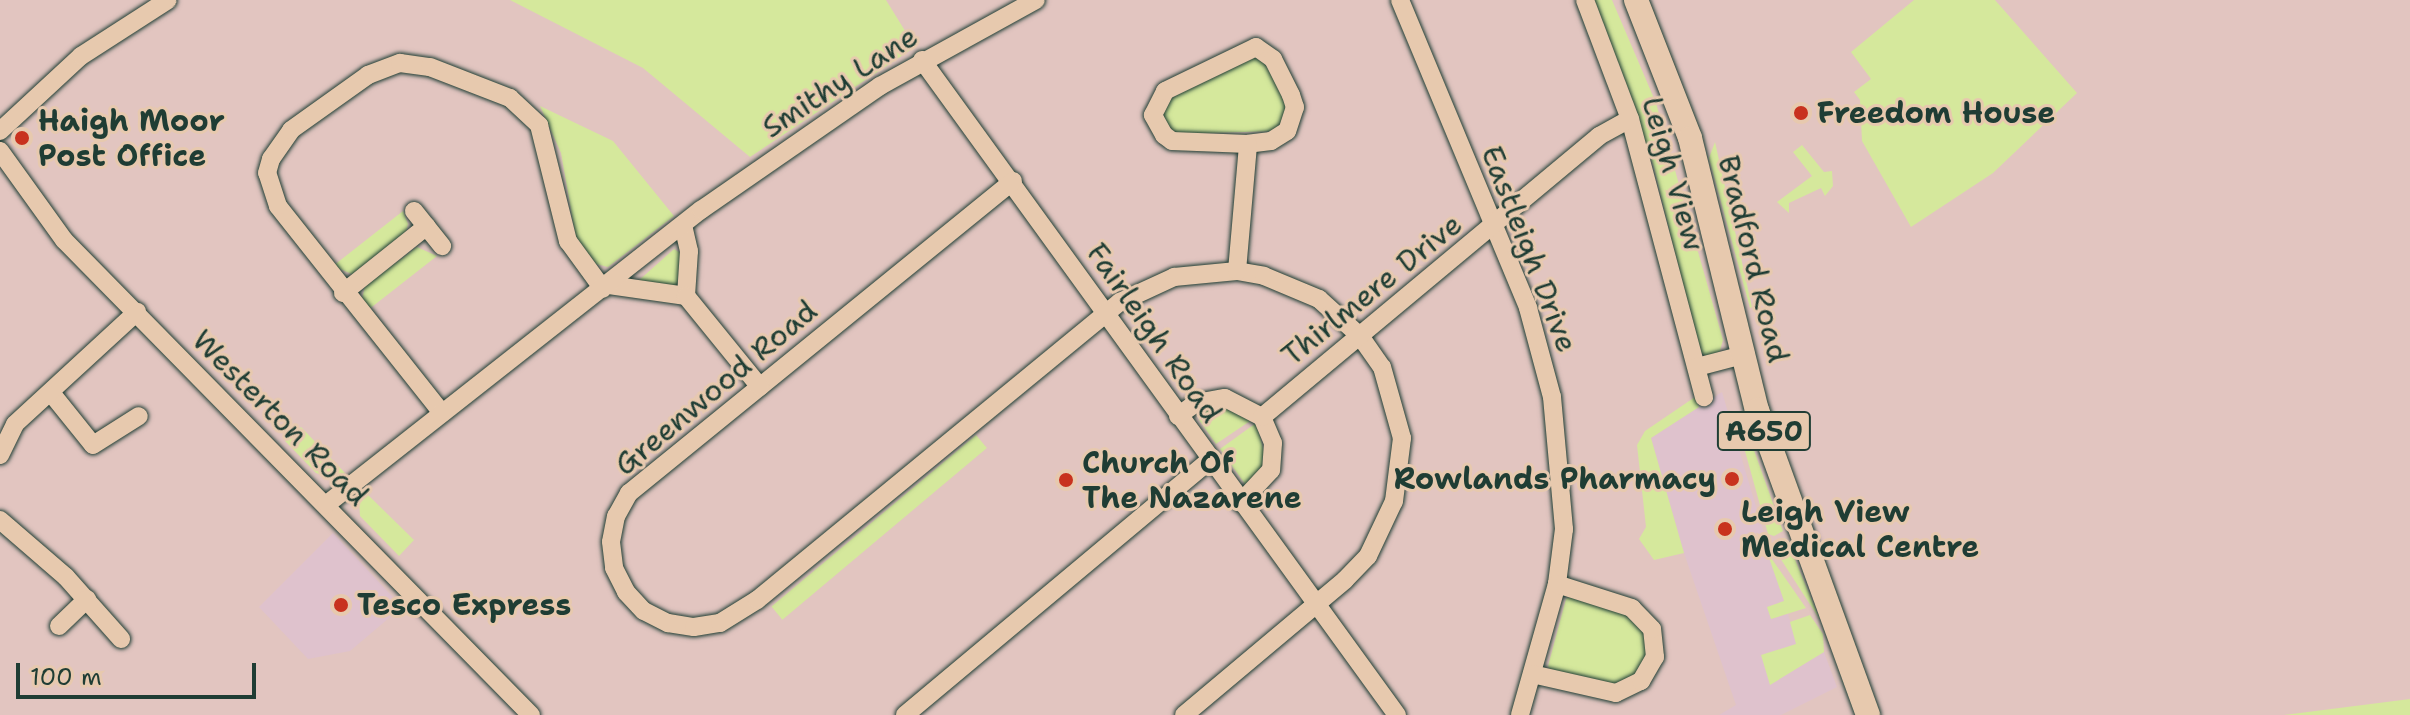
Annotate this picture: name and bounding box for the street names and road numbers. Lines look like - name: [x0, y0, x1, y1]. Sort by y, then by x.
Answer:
- street label: Smithy Lane: [755, 18, 925, 146]
- street label: Leigh View: [1634, 93, 1712, 255]
- street label: Eastleigh Drive: [1473, 141, 1585, 357]
- street label: Bradford Road: [1710, 152, 1796, 366]
- street label: Thirlmere Drive: [1275, 206, 1469, 374]
- street label: Fairleigh Road: [1079, 236, 1229, 430]
- street label: Greenwood Road: [607, 293, 825, 483]
- street label: Westerton Road: [184, 322, 376, 514]
- road number: A650: [1716, 407, 1812, 455]

